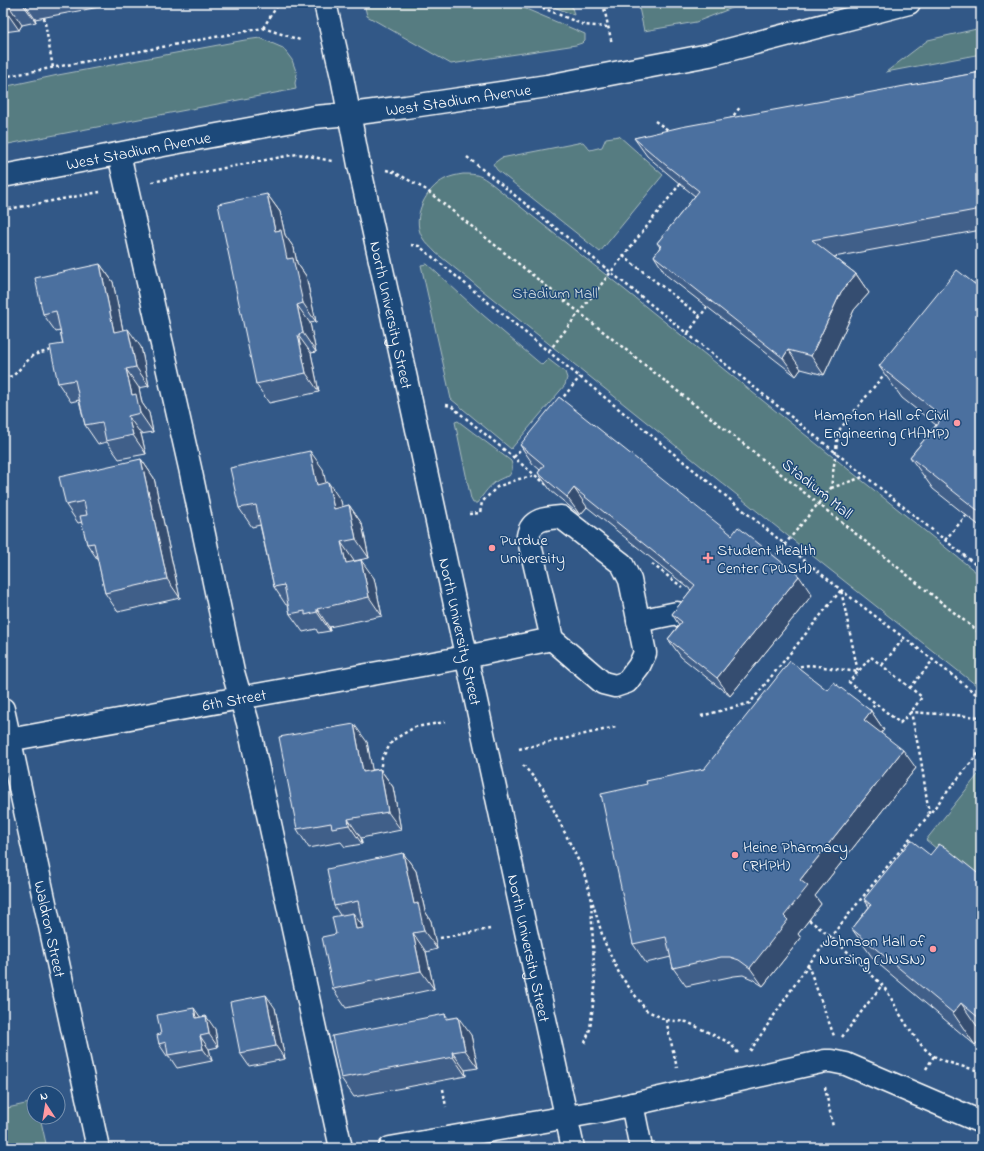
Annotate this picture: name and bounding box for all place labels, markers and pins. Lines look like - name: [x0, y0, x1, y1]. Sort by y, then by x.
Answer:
- place label: Hampton Hall of Civil Engineering (HAMP): [814, 404, 949, 446]
- marker: Hampton Hall of Civil Engineering (HAMP): [952, 418, 962, 428]
- place label: Purdue University: [500, 529, 565, 571]
- place label: Student Health Center (PUSH): [717, 539, 816, 581]
- marker: Purdue University: [487, 543, 497, 553]
- marker: Student Health Center (PUSH): [702, 552, 714, 564]
- place label: Heine Pharmacy (RHPH): [743, 836, 848, 878]
- marker: Heine Pharmacy (RHPH): [730, 850, 740, 860]
- place label: Johnson Hall of Nursing (JNSN): [819, 930, 926, 972]
- marker: Johnson Hall of Nursing (JNSN): [928, 944, 938, 954]

